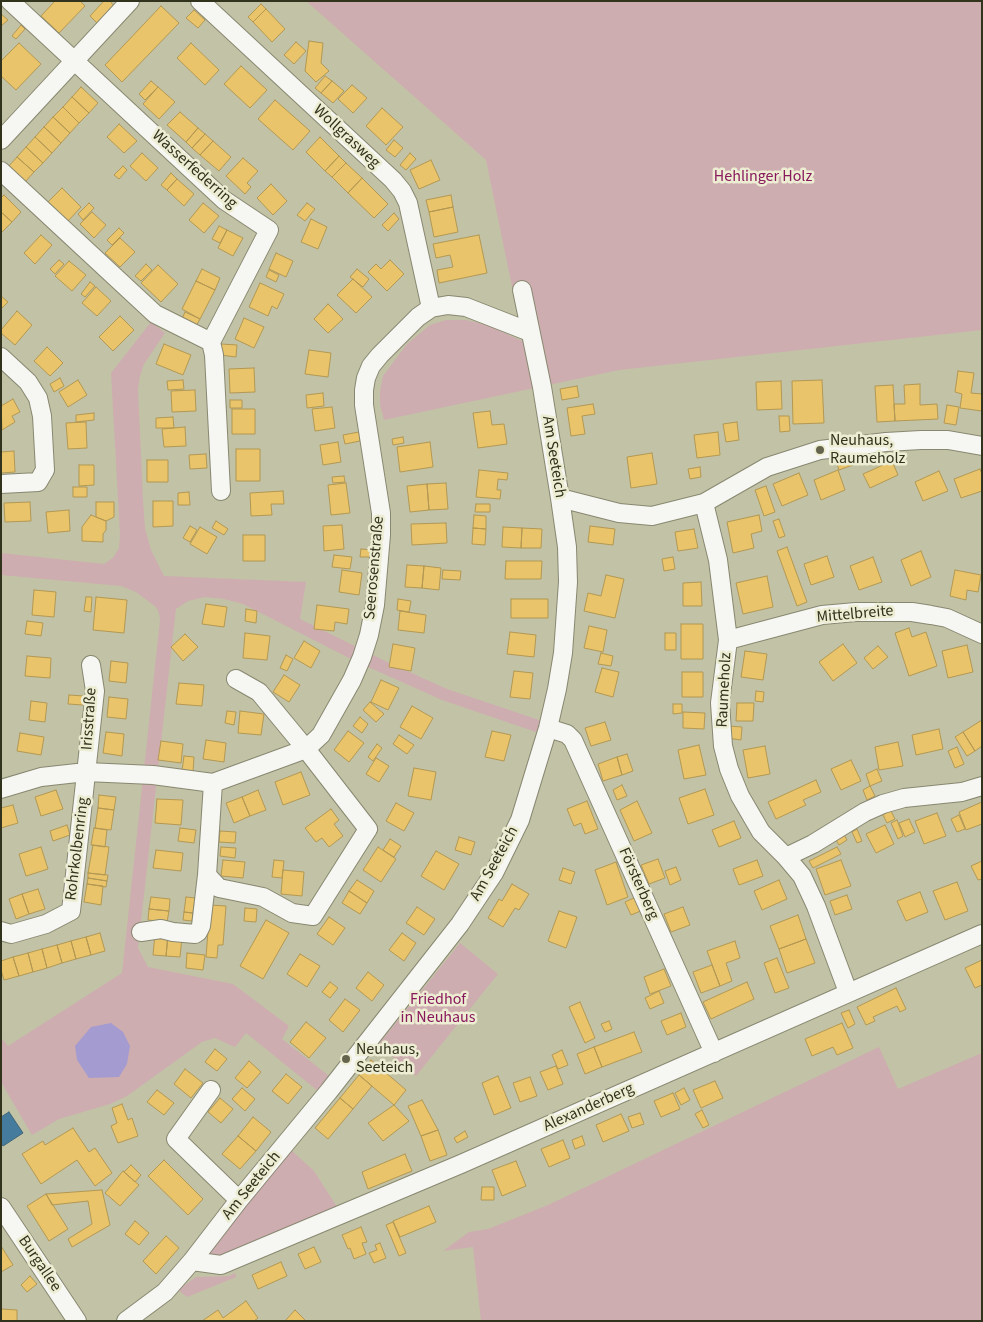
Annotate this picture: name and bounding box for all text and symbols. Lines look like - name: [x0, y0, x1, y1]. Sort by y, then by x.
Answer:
- street label: Wollgrasweg: [308, 101, 384, 173]
- street label: Wasserfederring: [147, 127, 241, 213]
- park label: Hehlinger Holz: [714, 167, 812, 187]
- street label: Am Seeteich: [537, 415, 569, 499]
- place label: Neuhaus, Raumeholz: [830, 431, 905, 469]
- marker: Neuhaus, Raumeholz: [814, 444, 826, 456]
- street label: Seerosenstraße: [361, 515, 389, 621]
- street label: Mittelbreite: [816, 602, 894, 628]
- street label: Raumeholz: [713, 652, 737, 728]
- street label: Irisstraße: [78, 687, 102, 751]
- street label: Rohrkolbenring: [62, 796, 94, 902]
- street label: Am Seeteich: [467, 823, 523, 905]
- street label: Försterberg: [614, 845, 662, 923]
- park label: Friedhof in Neuhaus: [400, 990, 476, 1028]
- place label: Neuhaus, Seeteich: [356, 1040, 419, 1078]
- marker: Neuhaus, Seeteich: [340, 1053, 352, 1065]
- street label: Alexanderberg: [541, 1080, 637, 1136]
- street label: Am Seeteich: [219, 1148, 285, 1224]
- street label: Burgallee: [13, 1232, 65, 1296]

